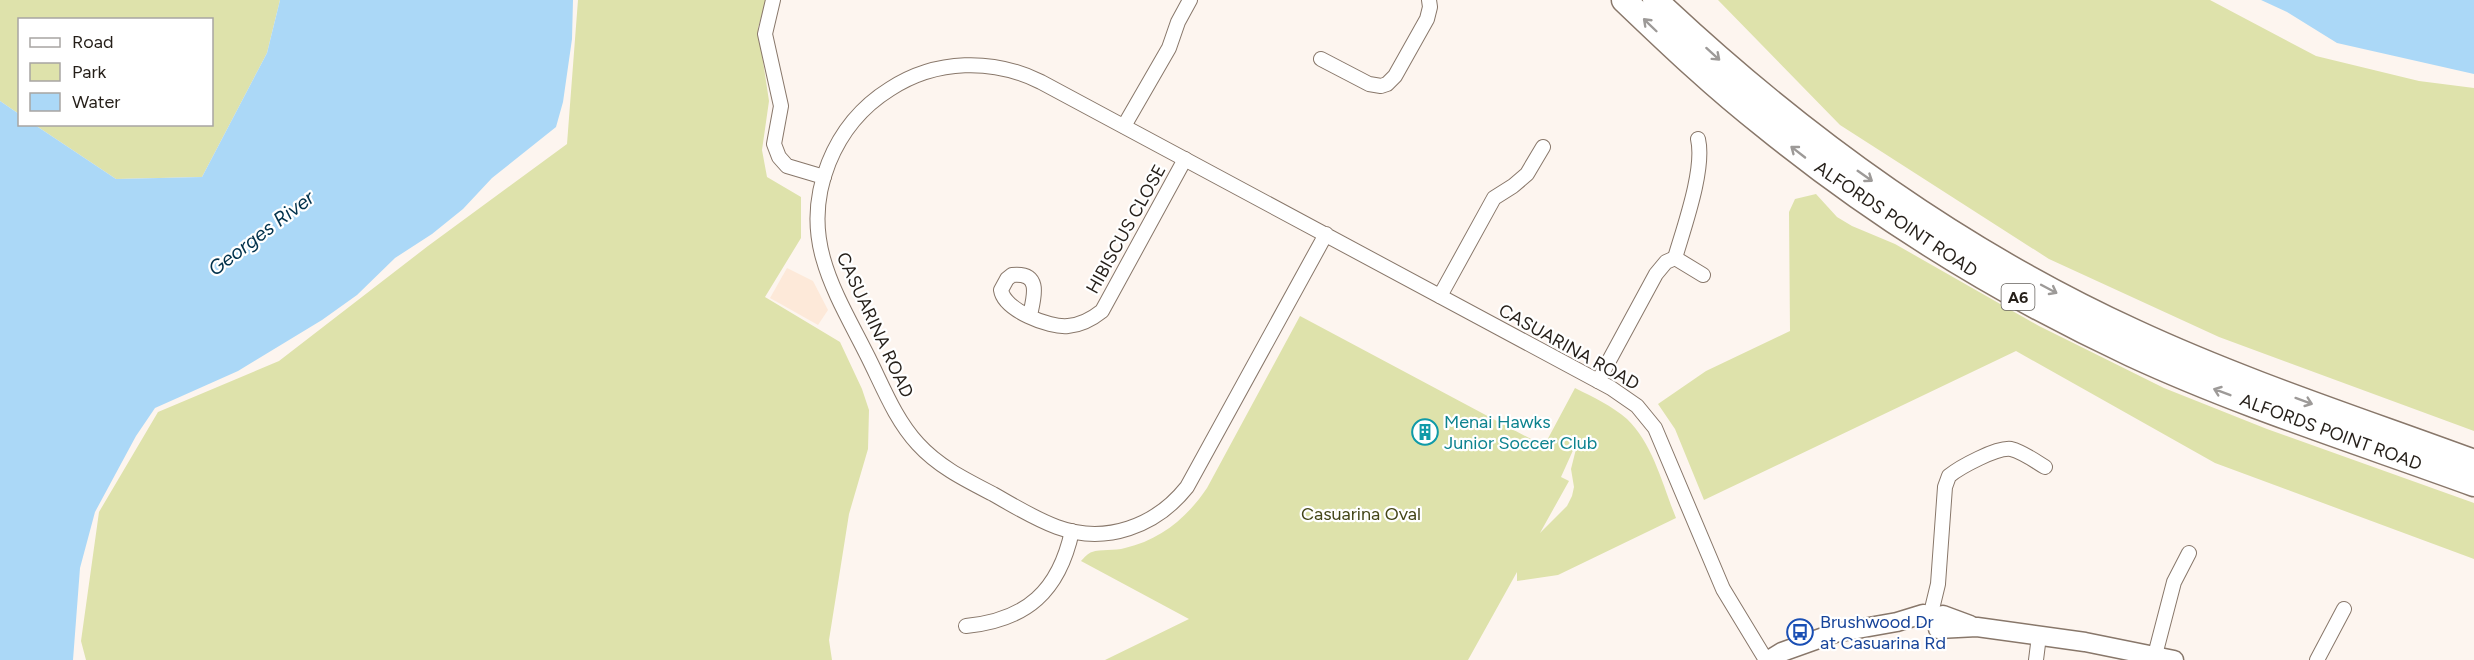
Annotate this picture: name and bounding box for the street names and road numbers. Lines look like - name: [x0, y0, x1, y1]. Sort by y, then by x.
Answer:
- street label: ALFORDS POINT ROAD: [1810, 156, 1982, 282]
- street label: HIBISCUS CLOSE: [1081, 161, 1171, 297]
- street label: CASUARINA ROAD: [832, 249, 918, 401]
- road number: A6: [2002, 284, 2034, 310]
- street label: CASUARINA ROAD: [1495, 299, 1643, 395]
- street label: ALFORDS POINT ROAD: [2237, 389, 2425, 475]

